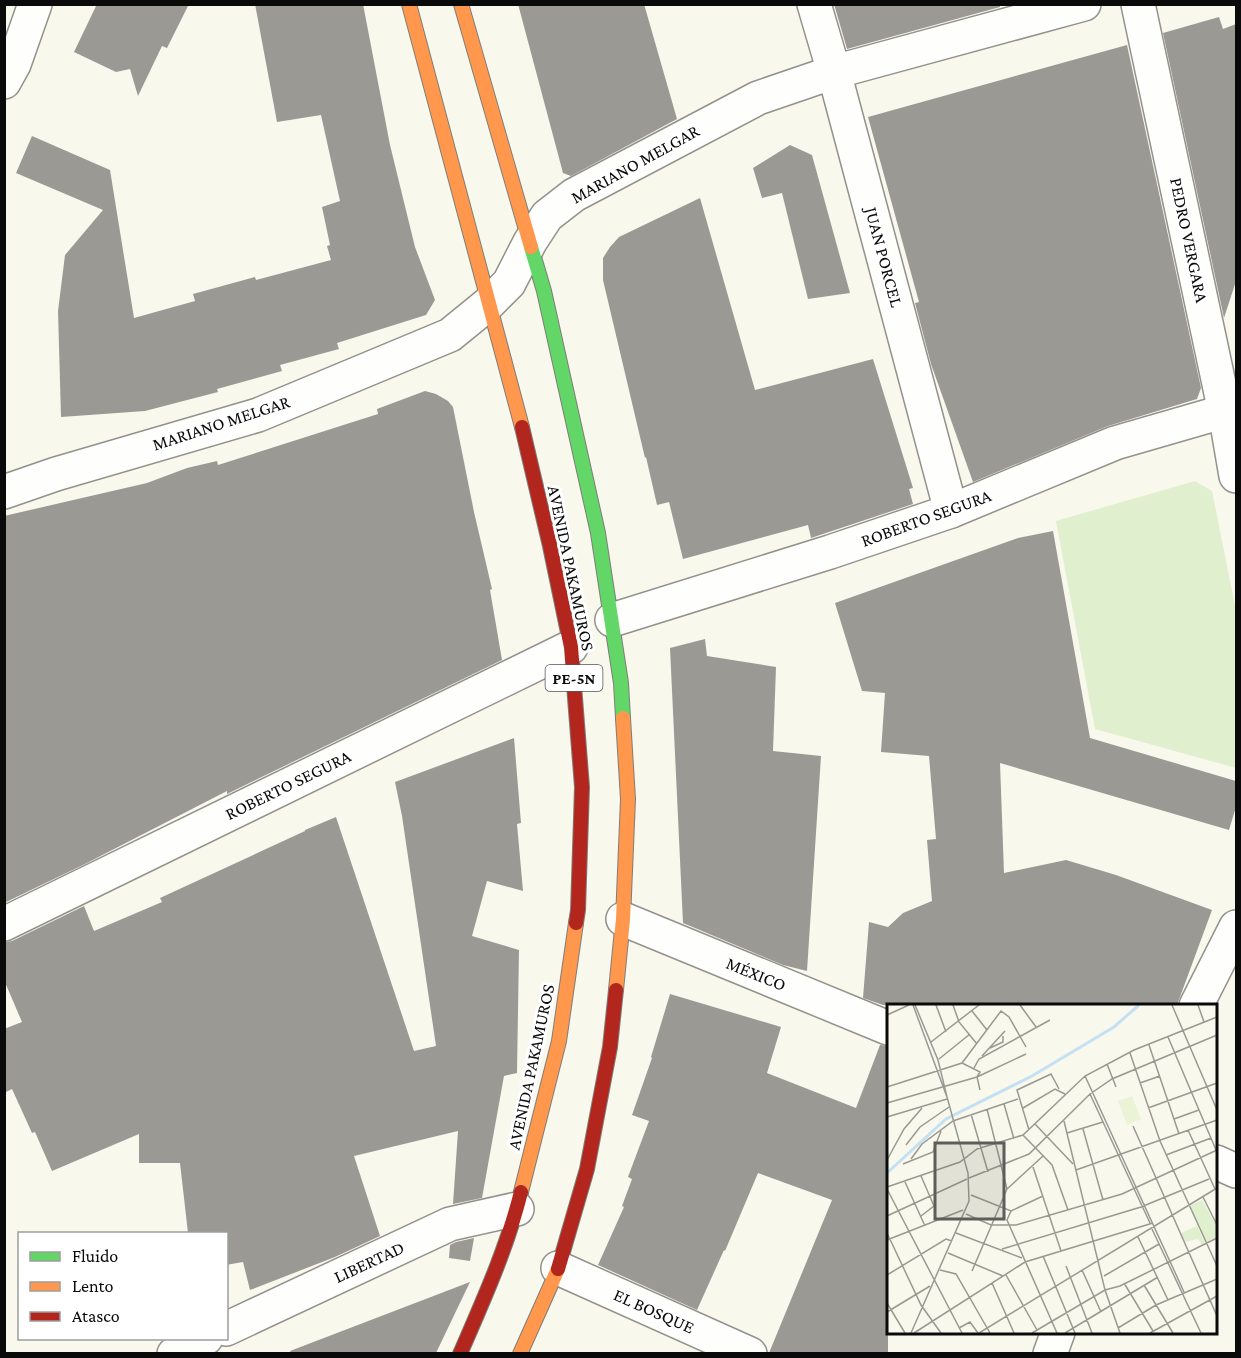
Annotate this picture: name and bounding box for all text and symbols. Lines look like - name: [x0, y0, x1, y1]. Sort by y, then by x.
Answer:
- street label: MARIANO MELGAR: [567, 120, 703, 207]
- street label: PEDRO VERGARA: [1166, 176, 1212, 305]
- street label: JUAN PORCEL: [861, 203, 907, 309]
- street label: MARIANO MELGAR: [150, 391, 293, 455]
- street label: AVENIDA PAKAMUROS: [544, 483, 598, 653]
- street label: ROBERTO SEGURA: [858, 485, 994, 551]
- road number: PE-5N: [546, 665, 602, 691]
- street label: ROBERTO SEGURA: [222, 746, 355, 824]
- street label: MÉXICO: [723, 953, 789, 995]
- street label: AVENIDA PAKAMUROS: [504, 982, 558, 1152]
- inset map: [887, 1004, 1217, 1334]
- legend: [18, 1232, 228, 1340]
- street label: LIBERTAD: [331, 1237, 407, 1287]
- text: Fluido: [72, 1246, 118, 1266]
- text: Lento: [72, 1276, 113, 1296]
- street label: EL BOSQUE: [611, 1284, 698, 1338]
- text: Atasco: [72, 1306, 120, 1326]

